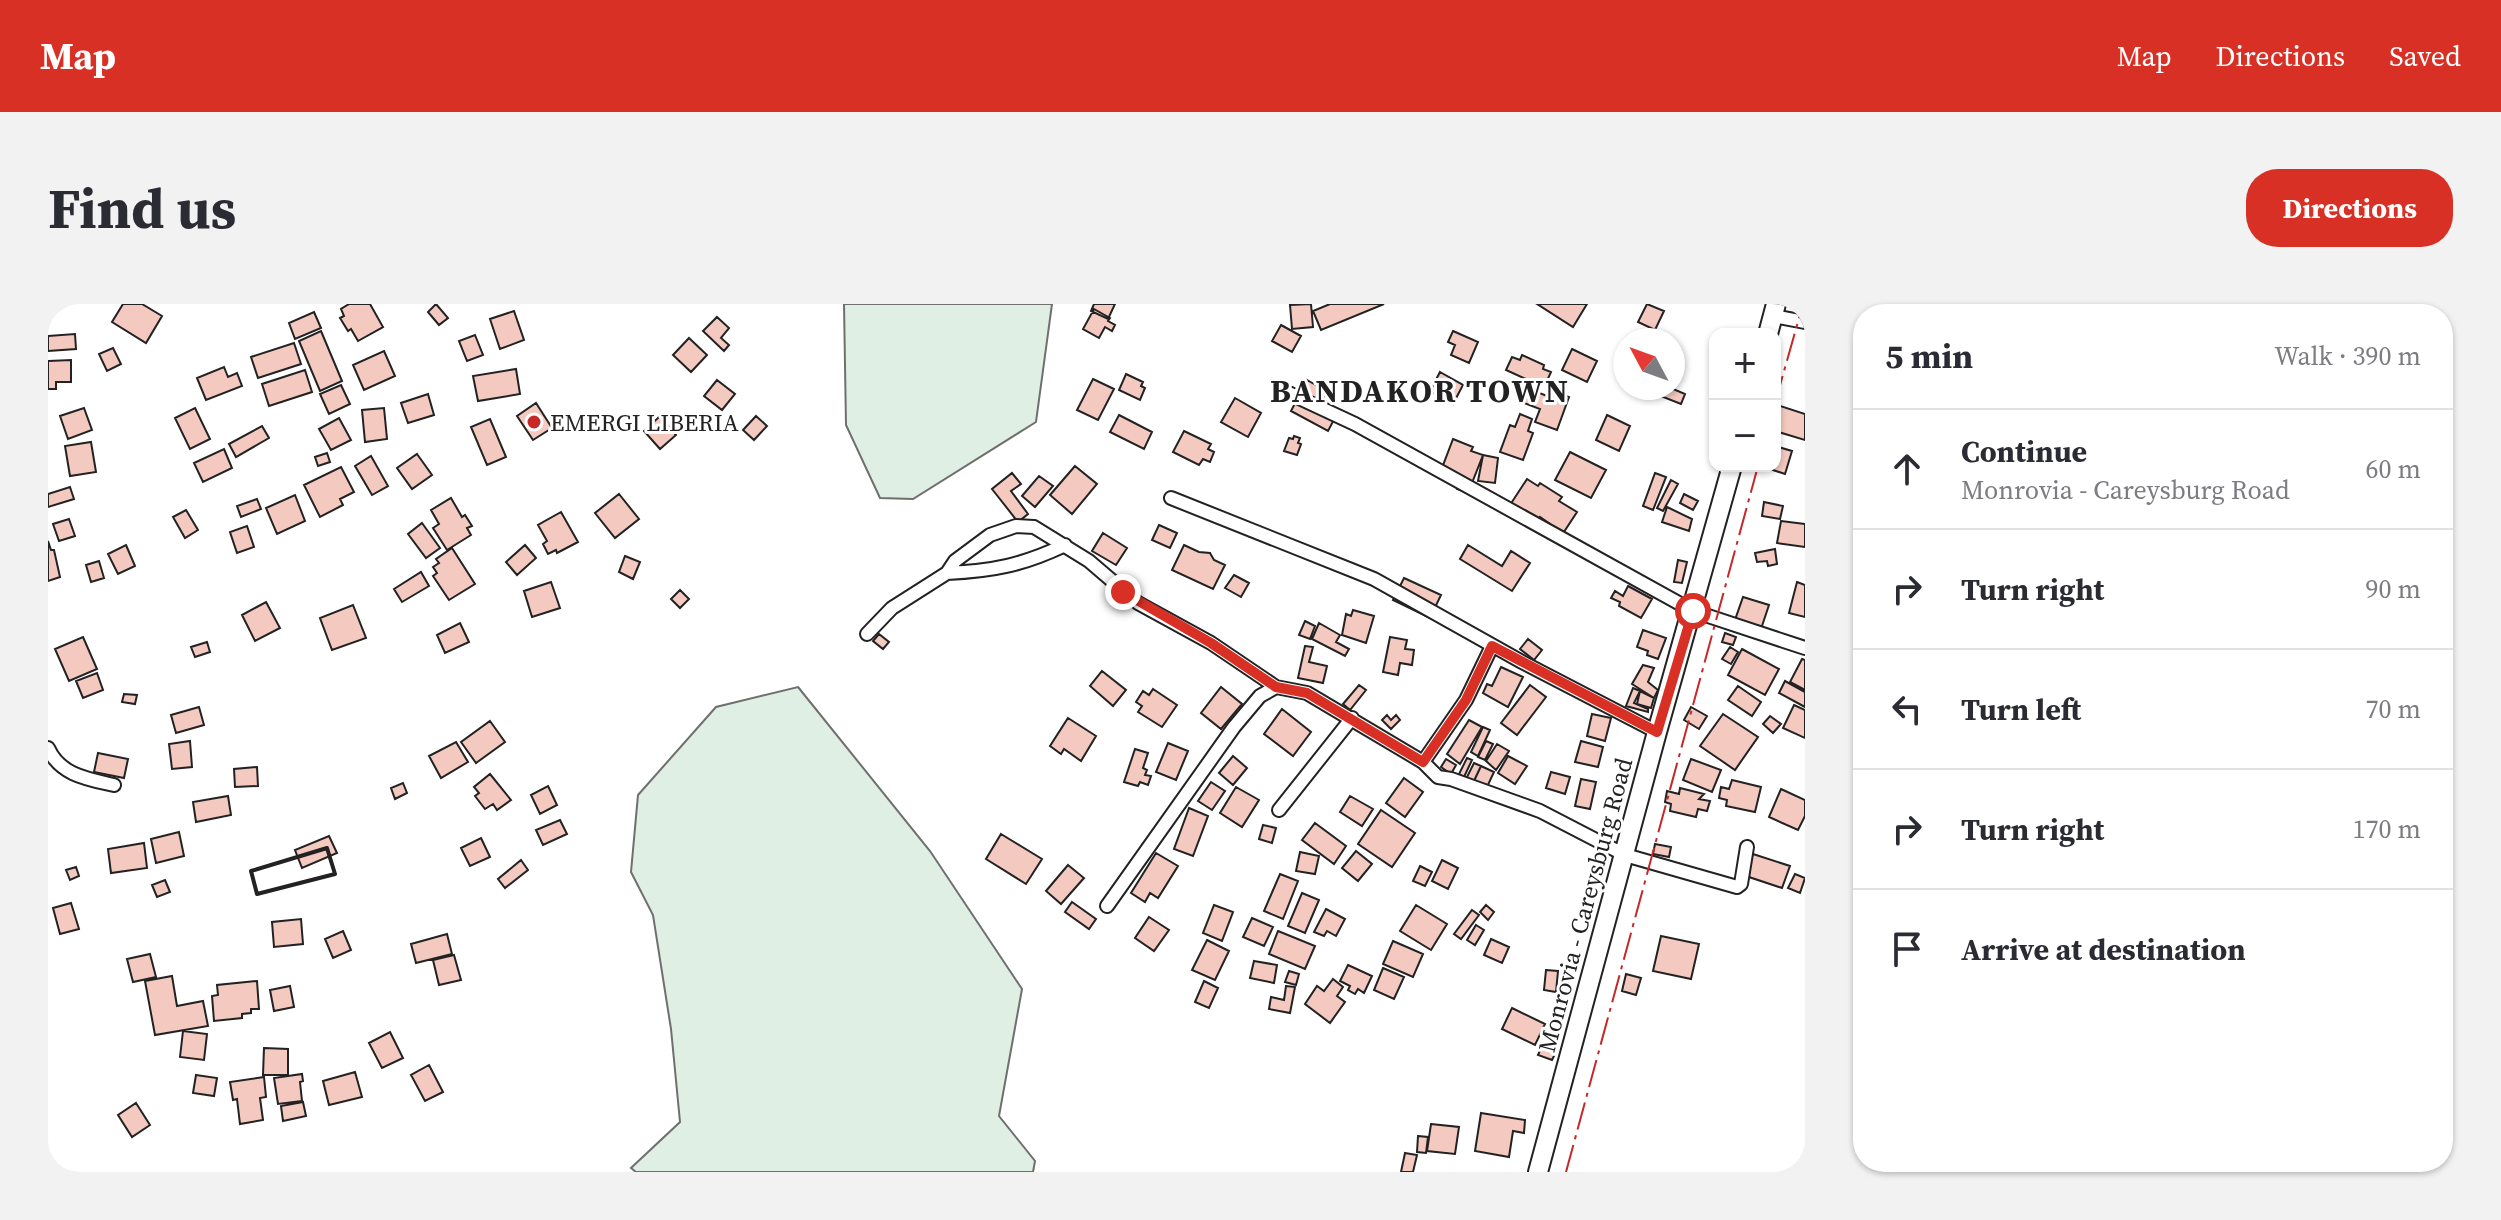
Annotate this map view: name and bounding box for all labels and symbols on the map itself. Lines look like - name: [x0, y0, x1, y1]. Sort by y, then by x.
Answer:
- north arrow: [1613, 328, 1685, 400]
- district label: BANDAKOR TOWN: [1270, 369, 1570, 413]
- place label: EMERGI LIBERIA: [550, 406, 739, 439]
- marker: EMERGI LIBERIA: [525, 413, 543, 431]
- route end: [1105, 574, 1141, 610]
- route start: [1675, 593, 1711, 629]
- street label: Monrovia - Careysburg Road: [1530, 754, 1640, 1056]

